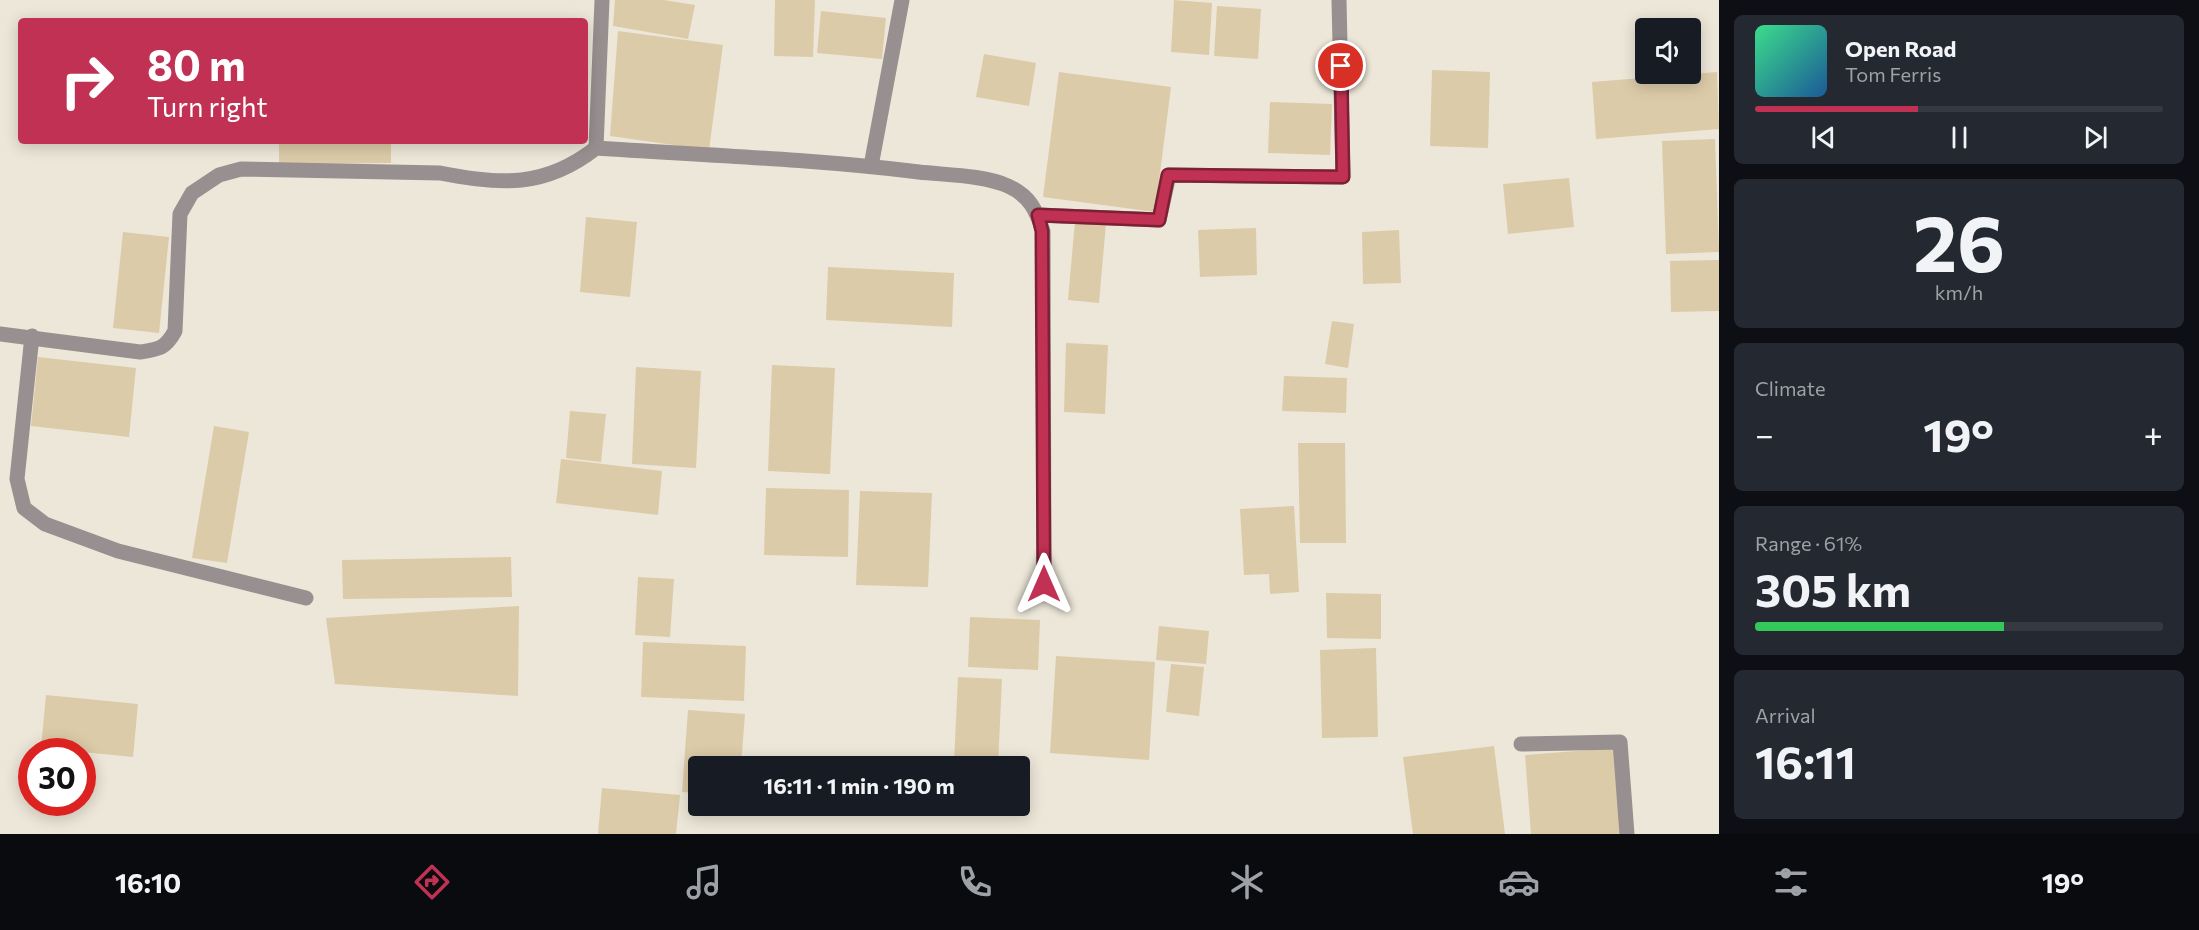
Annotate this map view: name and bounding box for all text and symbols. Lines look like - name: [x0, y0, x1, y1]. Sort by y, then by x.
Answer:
- map controls: [1635, 18, 1701, 84]
- button: sound: [1635, 18, 1701, 84]
- text: Open Road: [1845, 35, 1956, 62]
- text: 80 m: [147, 38, 246, 90]
- pin: [1315, 40, 1366, 91]
- icon: right: [48, 42, 126, 120]
- icon: arrive: [1324, 49, 1357, 82]
- text: Tom Ferris: [1845, 62, 1941, 86]
- text: Turn right: [147, 90, 267, 123]
- icon: previous: [1807, 121, 1840, 154]
- icon: pause: [1943, 121, 1976, 154]
- icon: next: [2079, 121, 2112, 154]
- text: 26: [1913, 193, 2005, 288]
- text: km/h: [1935, 280, 1983, 304]
- text: Climate: [1755, 376, 1825, 400]
- text: 19°: [1923, 406, 1994, 461]
- text: −: [1755, 413, 1774, 454]
- text: +: [2144, 413, 2163, 454]
- text: Range · 61%: [1755, 531, 1862, 555]
- position arrow: [1012, 552, 1076, 616]
- text: 305 km: [1755, 561, 1911, 616]
- text: Arrival: [1755, 703, 1816, 727]
- text: 16:11: [1755, 733, 1856, 788]
- speed limit sign: 30: [18, 738, 96, 816]
- text: 16:11 · 1 min · 190 m: [763, 772, 955, 799]
- icon: directions: [411, 861, 453, 903]
- icon: music: [683, 861, 725, 903]
- icon: phone: [954, 861, 996, 903]
- icon: climate: [1226, 861, 1268, 903]
- icon: car: [1498, 861, 1540, 903]
- icon: filters: [1770, 861, 1812, 903]
- text: 16:10: [115, 866, 181, 899]
- text: 19°: [2042, 866, 2084, 899]

